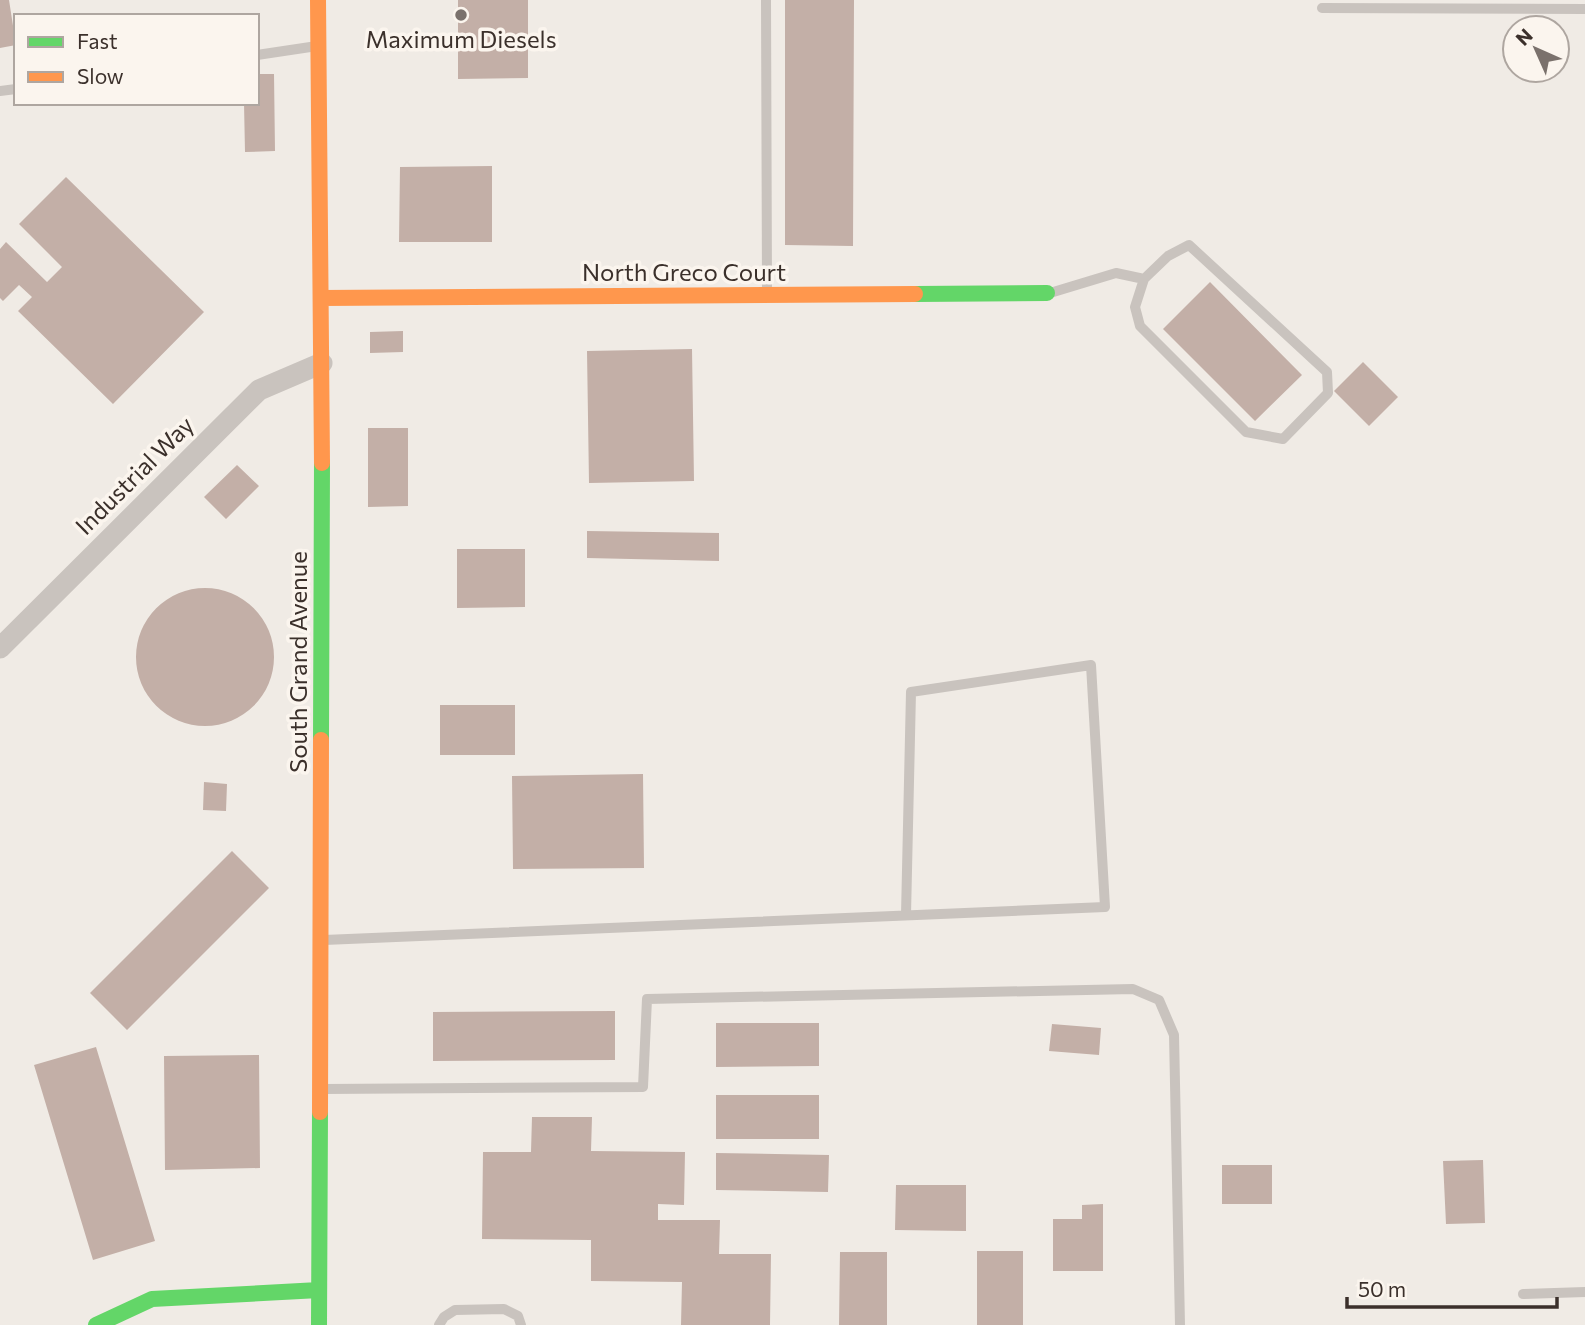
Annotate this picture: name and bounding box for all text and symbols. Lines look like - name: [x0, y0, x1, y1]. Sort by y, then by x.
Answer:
- marker: Maximum Diesels: [453, 7, 469, 23]
- legend: [14, 14, 259, 105]
- north arrow: [1501, 14, 1571, 84]
- text: N: [1510, 23, 1537, 50]
- place label: Maximum Diesels: [365, 24, 557, 53]
- text: Fast: [77, 28, 118, 53]
- text: Slow: [77, 63, 124, 88]
- street label: North Greco Court: [582, 257, 786, 286]
- street label: Industrial Way: [69, 410, 199, 540]
- street label: South Grand Avenue: [283, 551, 312, 773]
- scale bar: [1347, 1266, 1557, 1310]
- text: 50 m: [1358, 1276, 1406, 1301]

